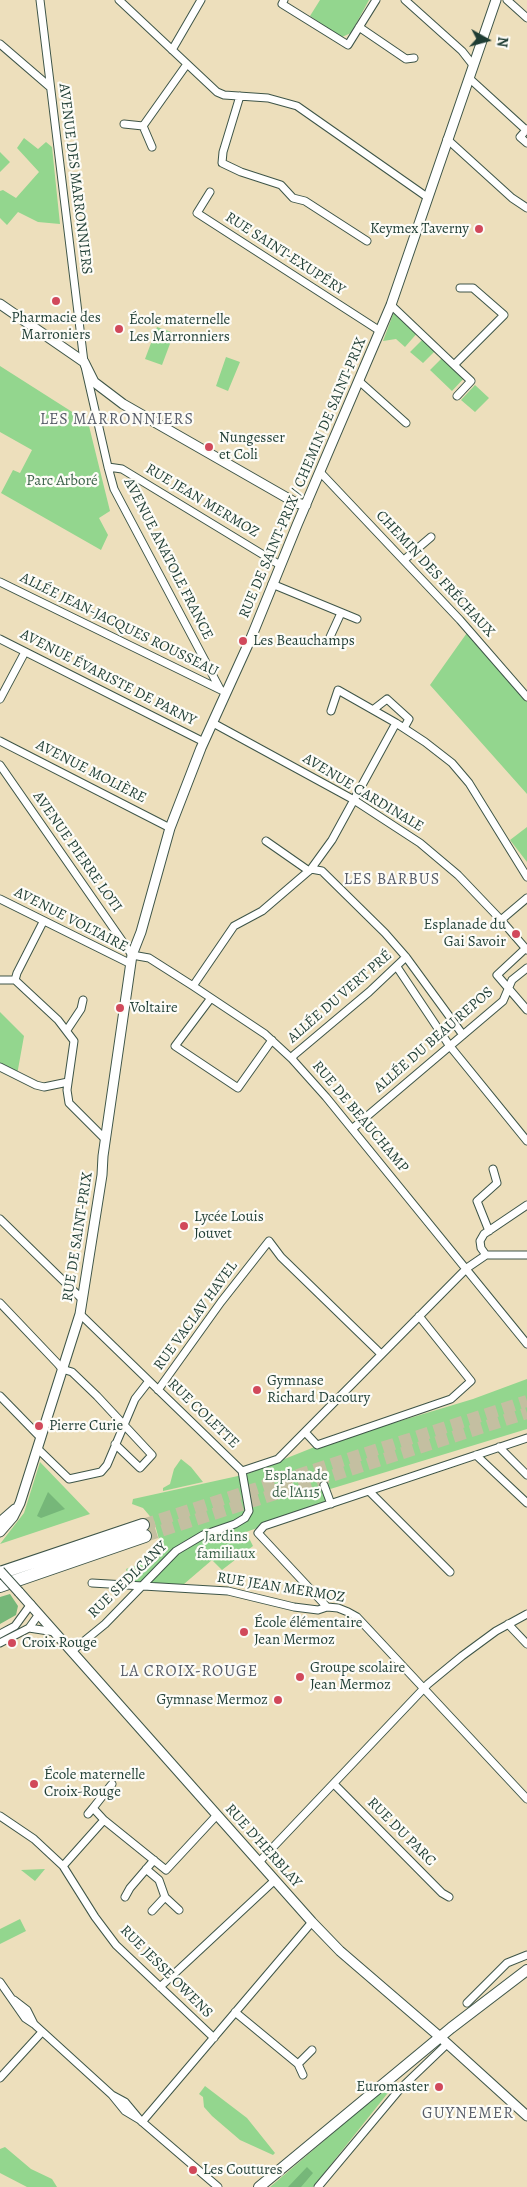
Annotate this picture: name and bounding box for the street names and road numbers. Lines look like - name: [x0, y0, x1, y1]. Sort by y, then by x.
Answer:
- street label: AVENUE DES MARRONNIERS: [54, 82, 96, 276]
- street label: RUE SAINT-EXUPÉRY: [222, 209, 348, 299]
- street label: RUE DE SAINT-PRIX / CHEMIN DE SAINT-PRIX: [235, 335, 371, 621]
- street label: RUE JEAN MERMOZ: [142, 460, 262, 542]
- street label: AVENUE ANATOLE FRANCE: [119, 475, 217, 643]
- street label: CHEMIN DES FRÉCHAUX: [372, 507, 498, 641]
- street label: ALLÉE JEAN-JACQUES ROUSSEAU: [17, 569, 221, 681]
- street label: AVENUE ÉVARISTE DE PARNY: [17, 626, 199, 730]
- street label: AVENUE MOLIÈRE: [33, 736, 149, 808]
- street label: AVENUE CARDINALE: [299, 750, 427, 836]
- street label: AVENUE PIERRE LOTI: [29, 788, 125, 916]
- street label: AVENUE VOLTAIRE: [11, 884, 131, 956]
- street label: ALLÉE DU VERT PRÉ: [284, 947, 396, 1047]
- street label: ALLÉE DU BEAU REPOS: [371, 983, 497, 1097]
- street label: RUE DE BEAUCHAMP: [308, 1058, 412, 1176]
- street label: RUE DE SAINT-PRIX: [59, 1171, 97, 1303]
- street label: RUE VACLAV HAVEL: [150, 1258, 242, 1374]
- street label: RUE COLETTE: [164, 1376, 242, 1452]
- street label: RUE SEDLCANY: [85, 1538, 171, 1622]
- street label: RUE JEAN MERMOZ: [216, 1569, 346, 1607]
- street label: RUE DU PARC: [363, 1794, 439, 1870]
- street label: RUE D'HERBLAY: [221, 1801, 305, 1891]
- street label: RUE JESSE OWENS: [116, 1922, 216, 2022]

